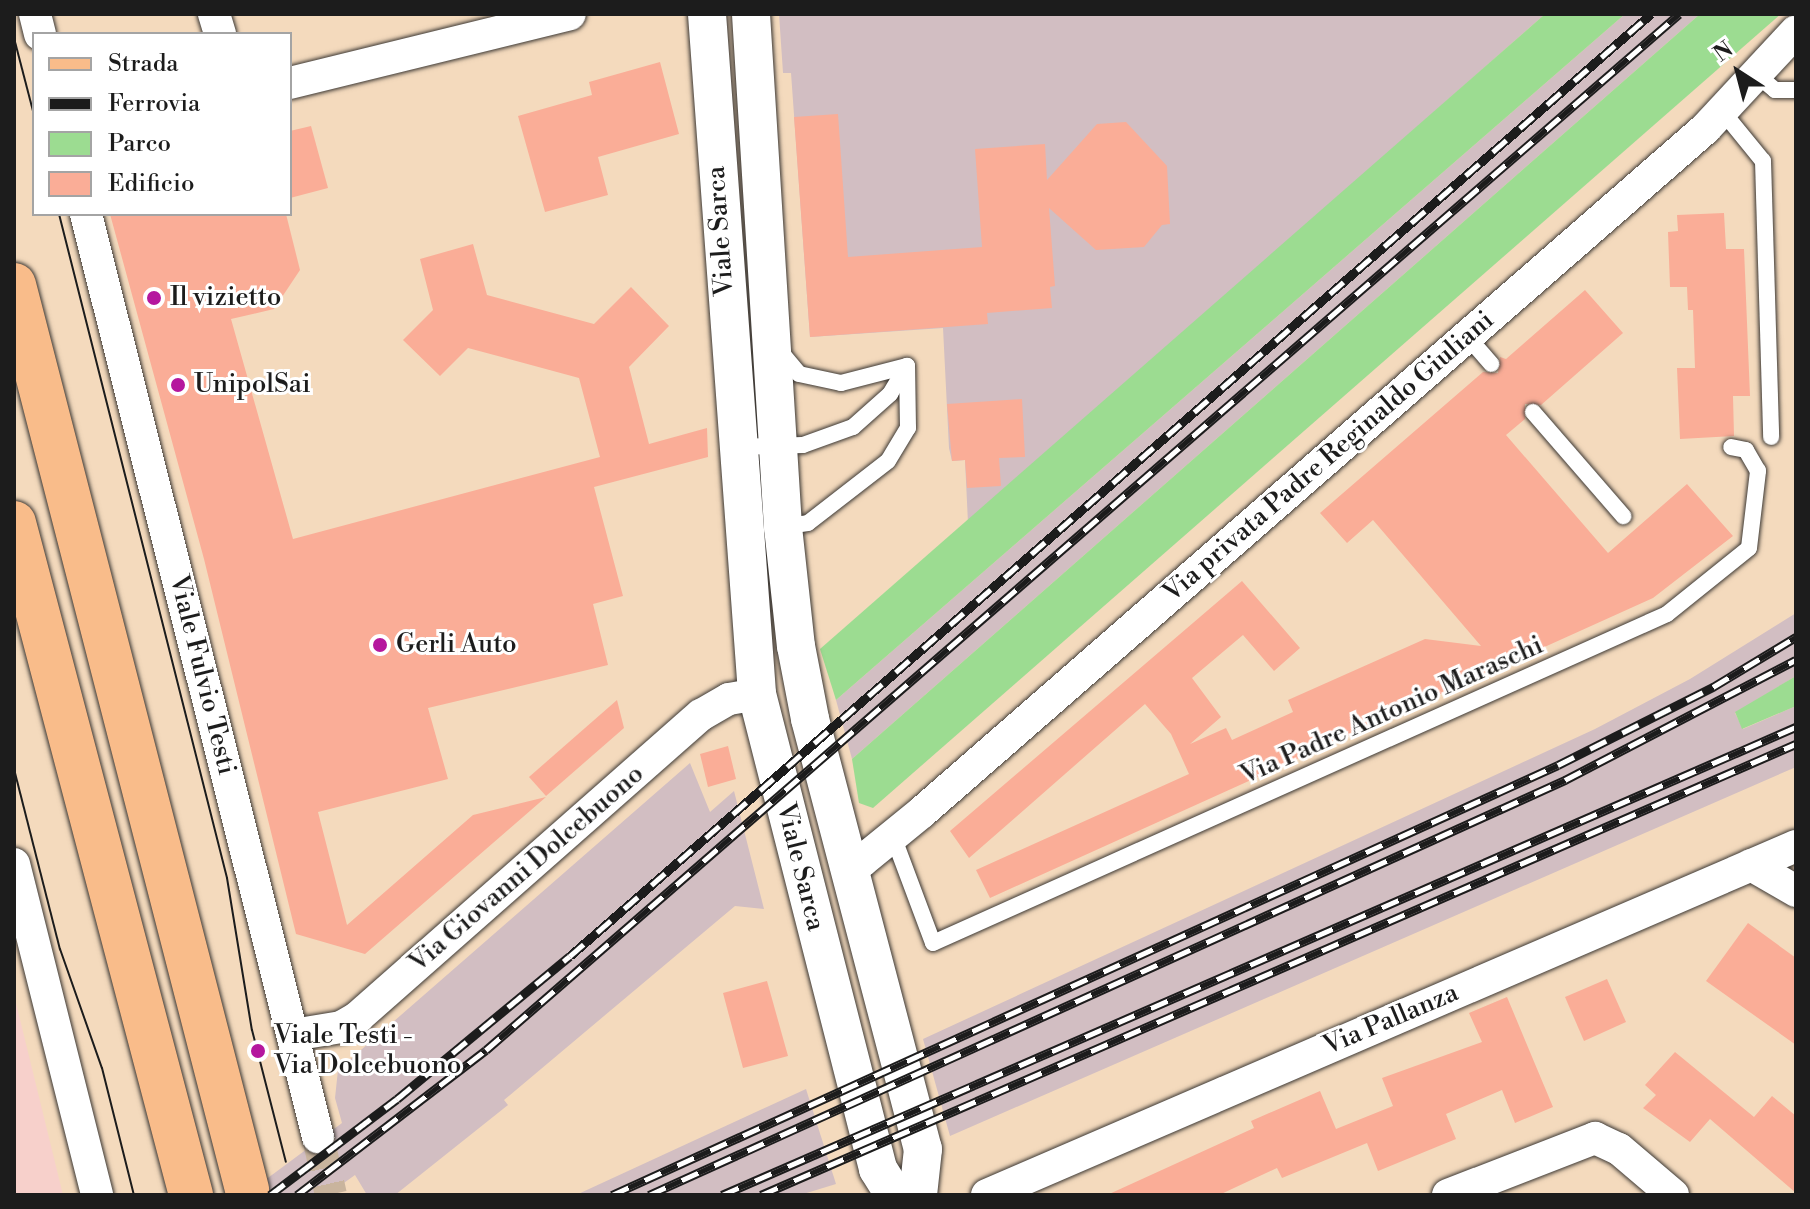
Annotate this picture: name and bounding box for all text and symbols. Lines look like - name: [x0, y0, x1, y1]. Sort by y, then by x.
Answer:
- legend: [32, 32, 292, 216]
- north arrow: [1698, 32, 1778, 112]
- text: N: [1709, 36, 1739, 68]
- text: Strada: [108, 49, 178, 79]
- text: Ferrovia: [108, 89, 200, 119]
- text: Parco: [108, 129, 171, 159]
- street label: Viale Sarca: [701, 165, 741, 297]
- text: Edificio: [108, 169, 194, 199]
- place label: Il vizietto: [170, 282, 281, 314]
- marker: Il vizietto: [145, 289, 163, 307]
- street label: Via privata Padre Reginaldo Giuliani: [1157, 305, 1501, 609]
- place label: UnipolSai: [194, 369, 311, 401]
- marker: UnipolSai: [169, 376, 187, 394]
- street label: Viale Fulvio Testi: [162, 572, 242, 778]
- place label: Gerli Auto: [396, 629, 517, 661]
- street label: Via Padre Antonio Maraschi: [1236, 630, 1548, 792]
- marker: Gerli Auto: [371, 636, 389, 654]
- street label: Via Giovanni Dolcebuono: [404, 759, 650, 979]
- street label: Viale Sarca: [769, 800, 831, 934]
- street label: Via Pallanza: [1319, 978, 1463, 1062]
- place label: Viale Testi - Via Dolcebuono: [274, 1020, 461, 1082]
- marker: Viale Testi - Via Dolcebuono: [249, 1042, 267, 1060]

